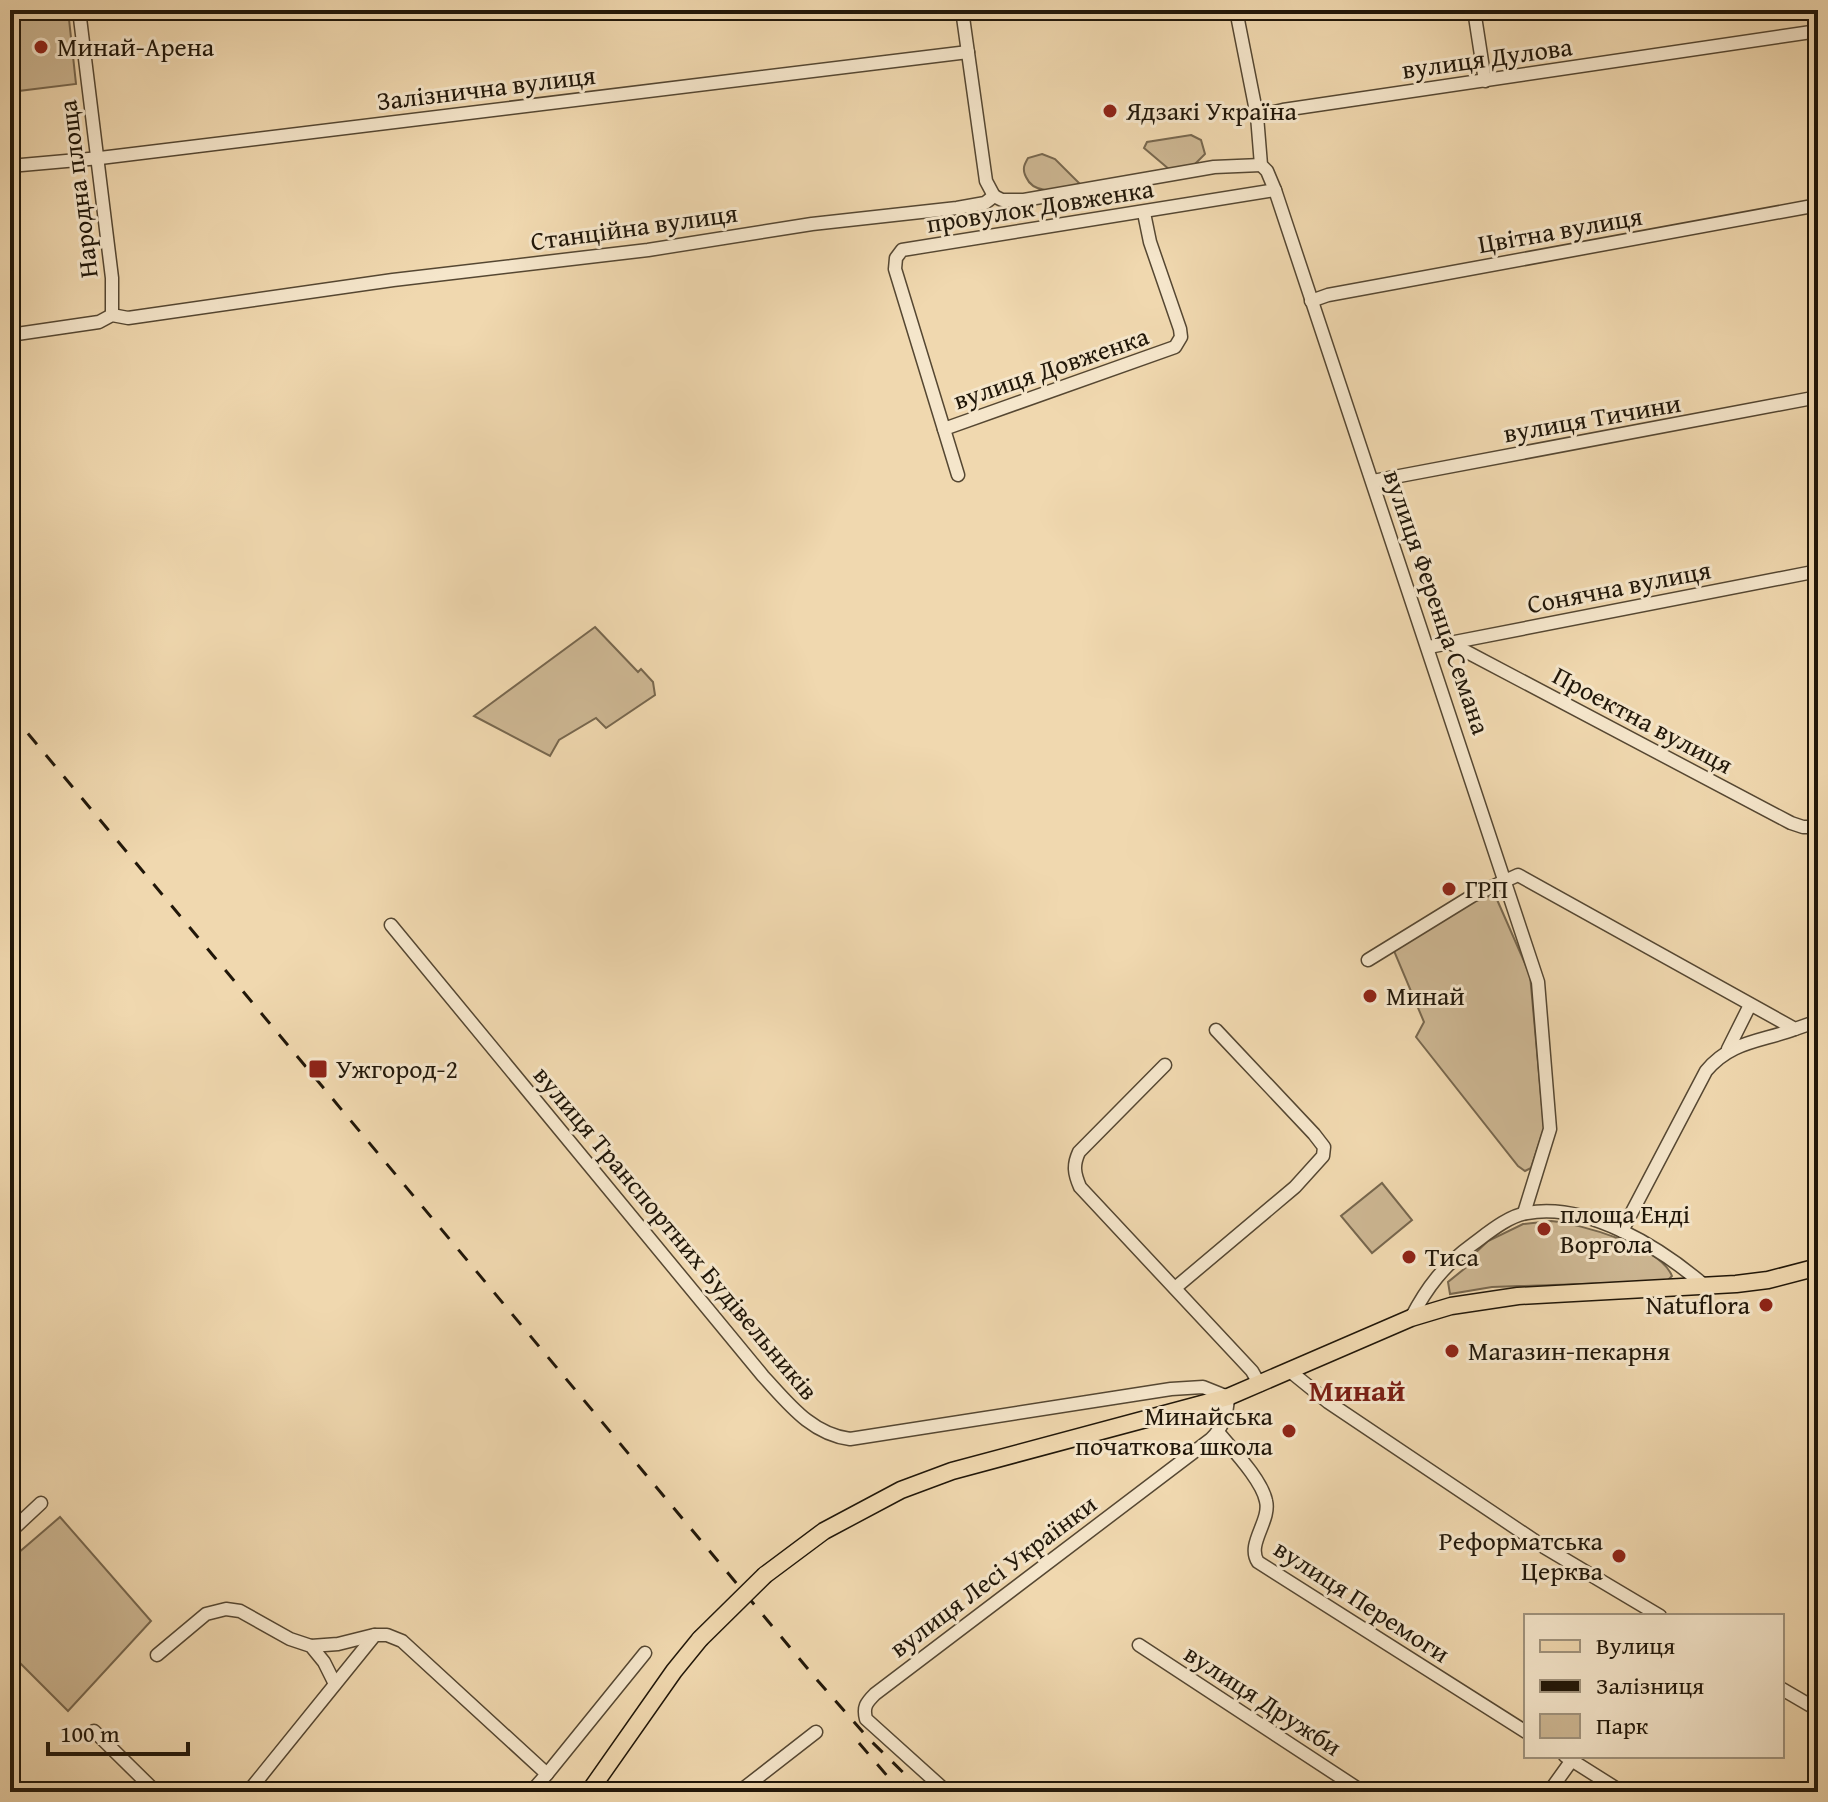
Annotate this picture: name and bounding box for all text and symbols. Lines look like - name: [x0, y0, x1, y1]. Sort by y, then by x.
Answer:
- street label: вулиця Дулова: [1399, 26, 1575, 89]
- place label: Минай-Арена: [57, 27, 215, 66]
- marker: Минай-Арена: [32, 38, 50, 56]
- street label: Залізнична вулиця: [374, 55, 598, 120]
- place label: Ядзакі Україна: [1125, 91, 1298, 130]
- street label: Народна площа: [47, 97, 108, 280]
- marker: Ядзакі Україна: [1101, 102, 1119, 120]
- street label: провулок Довженка: [923, 168, 1157, 243]
- street label: Станційна вулиця: [528, 193, 740, 260]
- street label: Цвітна вулиця: [1475, 196, 1645, 263]
- street label: вулиця Довженка: [948, 316, 1154, 419]
- street label: вулиця Тичини: [1500, 383, 1684, 452]
- street label: вулиця Ференца Семана: [1374, 464, 1501, 740]
- street label: Сонячна вулиця: [1524, 550, 1714, 623]
- street label: Проектна вулиця: [1546, 656, 1740, 784]
- place label: ГРП: [1465, 869, 1508, 908]
- marker: ГРП: [1440, 880, 1458, 898]
- place label: Минай: [1386, 976, 1465, 1015]
- marker: Минай: [1361, 987, 1379, 1005]
- place label: Ужгород-2: [336, 1049, 458, 1088]
- street label: вулиця Транспортних Будівельників: [525, 1057, 828, 1408]
- marker: Ужгород-2: [307, 1058, 329, 1080]
- place label: площа Енді Воргола: [1560, 1194, 1690, 1263]
- marker: площа Енді Воргола: [1535, 1220, 1553, 1238]
- place label: Тиса: [1425, 1237, 1480, 1276]
- marker: Тиса: [1400, 1248, 1418, 1266]
- place label: Natuflora: [1646, 1285, 1751, 1324]
- marker: Natuflora: [1757, 1296, 1775, 1314]
- place label: Магазин-пекарня: [1468, 1331, 1670, 1370]
- marker: Магазин-пекарня: [1443, 1342, 1461, 1360]
- district label: Минай: [1309, 1368, 1405, 1412]
- place label: Минайська початкова школа: [1075, 1396, 1274, 1465]
- marker: Минайська початкова школа: [1280, 1422, 1298, 1440]
- street label: вулиця Лесі Українки: [881, 1485, 1104, 1667]
- place label: Реформатська Церква: [1439, 1521, 1604, 1590]
- street label: вулиця Перемоги: [1267, 1529, 1458, 1672]
- marker: Реформатська Церква: [1610, 1547, 1628, 1565]
- legend: [1524, 1614, 1784, 1758]
- text: Вулиця: [1596, 1628, 1675, 1663]
- street label: вулиця Дружби: [1177, 1634, 1350, 1765]
- text: Залізниця: [1596, 1668, 1704, 1703]
- scale bar: [48, 1706, 188, 1756]
- text: Парк: [1596, 1708, 1649, 1743]
- text: 100 m: [60, 1716, 120, 1751]

